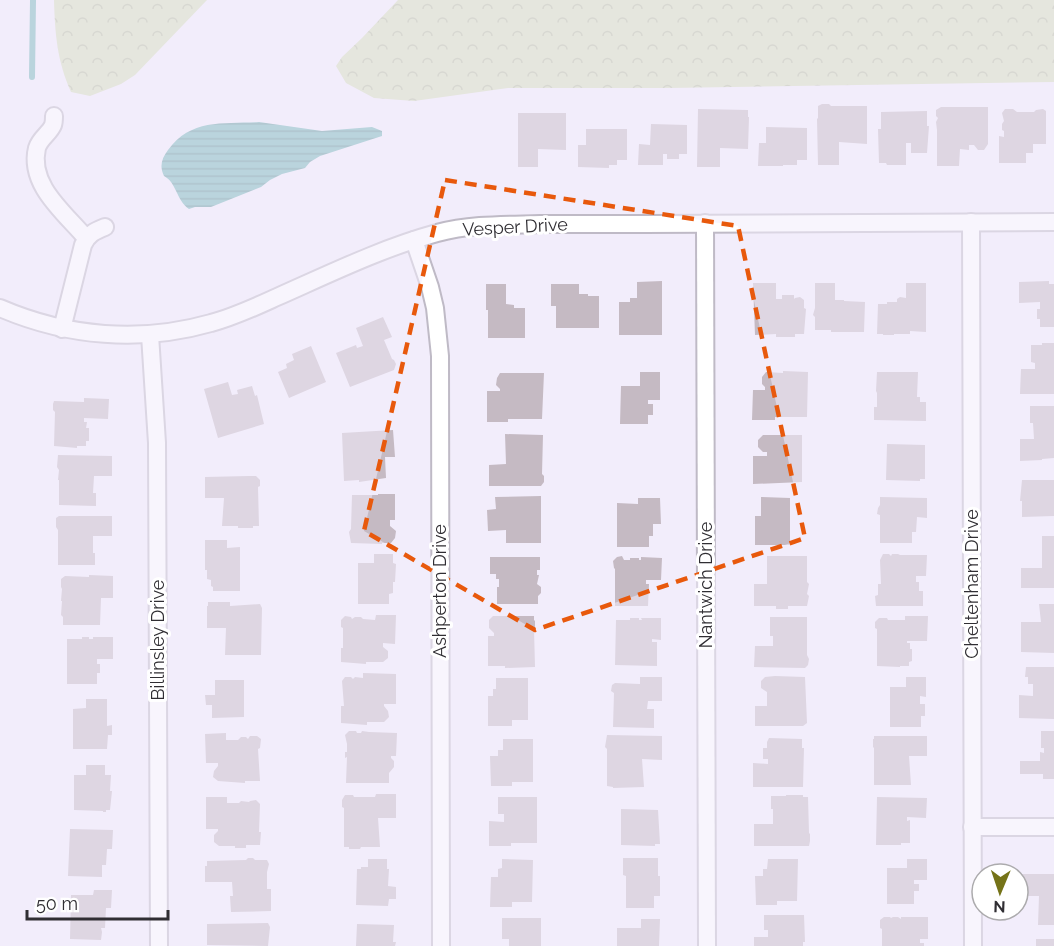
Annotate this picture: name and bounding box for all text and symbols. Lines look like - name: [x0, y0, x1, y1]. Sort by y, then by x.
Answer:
- street label: Vesper Drive: [462, 213, 569, 240]
- street label: Cheltenham Drive: [961, 509, 982, 659]
- street label: Nantwich Drive: [695, 521, 716, 648]
- street label: Ashperton Drive: [429, 524, 450, 658]
- street label: Billinsley Drive: [147, 579, 168, 700]
- north arrow: [970, 862, 1030, 922]
- scale bar: [27, 883, 168, 921]
- text: 50 m: [36, 893, 78, 914]
- text: N: [993, 897, 1006, 916]

